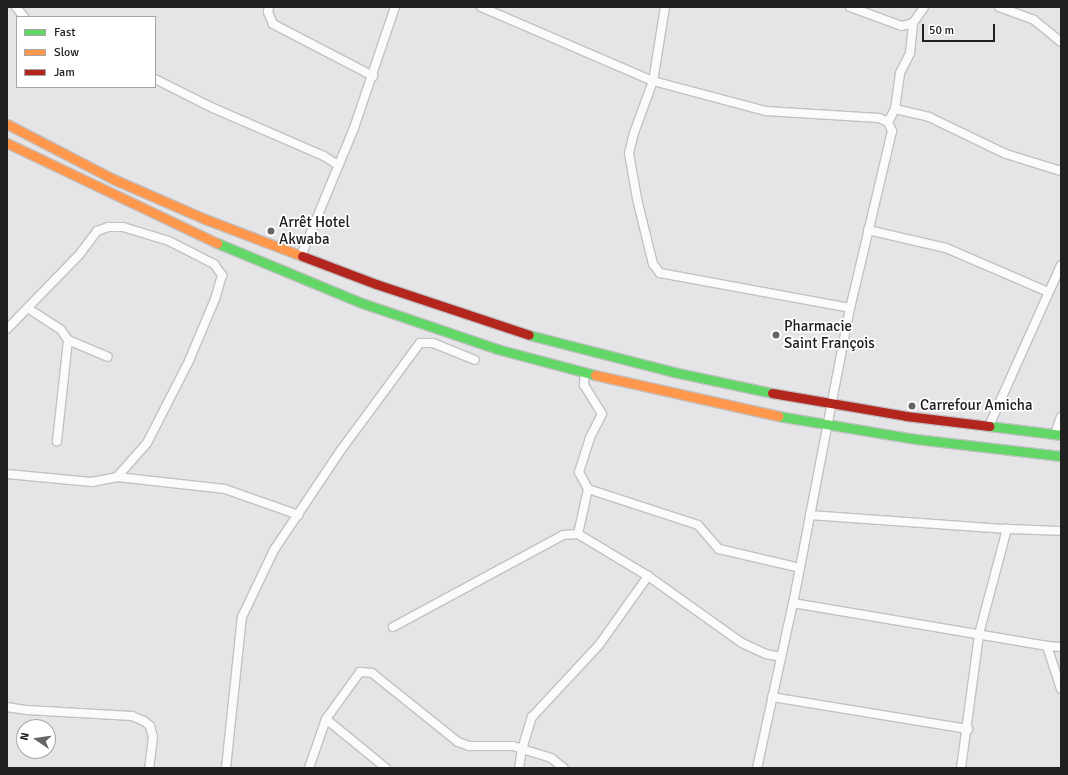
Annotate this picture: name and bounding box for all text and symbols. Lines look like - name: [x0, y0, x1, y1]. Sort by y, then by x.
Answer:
- legend: [16, 16, 156, 88]
- scale bar: [924, 16, 997, 42]
- text: 50 m: [929, 23, 954, 38]
- text: Fast: [54, 25, 75, 40]
- text: Slow: [54, 45, 79, 60]
- text: Jam: [54, 65, 75, 80]
- place label: Arrêt Hotel Akwaba: [279, 213, 350, 248]
- marker: Arrêt Hotel Akwaba: [266, 226, 276, 236]
- place label: Pharmacie Saint François: [784, 317, 875, 352]
- marker: Pharmacie Saint François: [771, 330, 781, 340]
- place label: Carrefour Amicha: [920, 397, 1033, 415]
- marker: Carrefour Amicha: [907, 401, 917, 411]
- north arrow: [16, 719, 56, 759]
- text: N: [18, 731, 32, 742]

